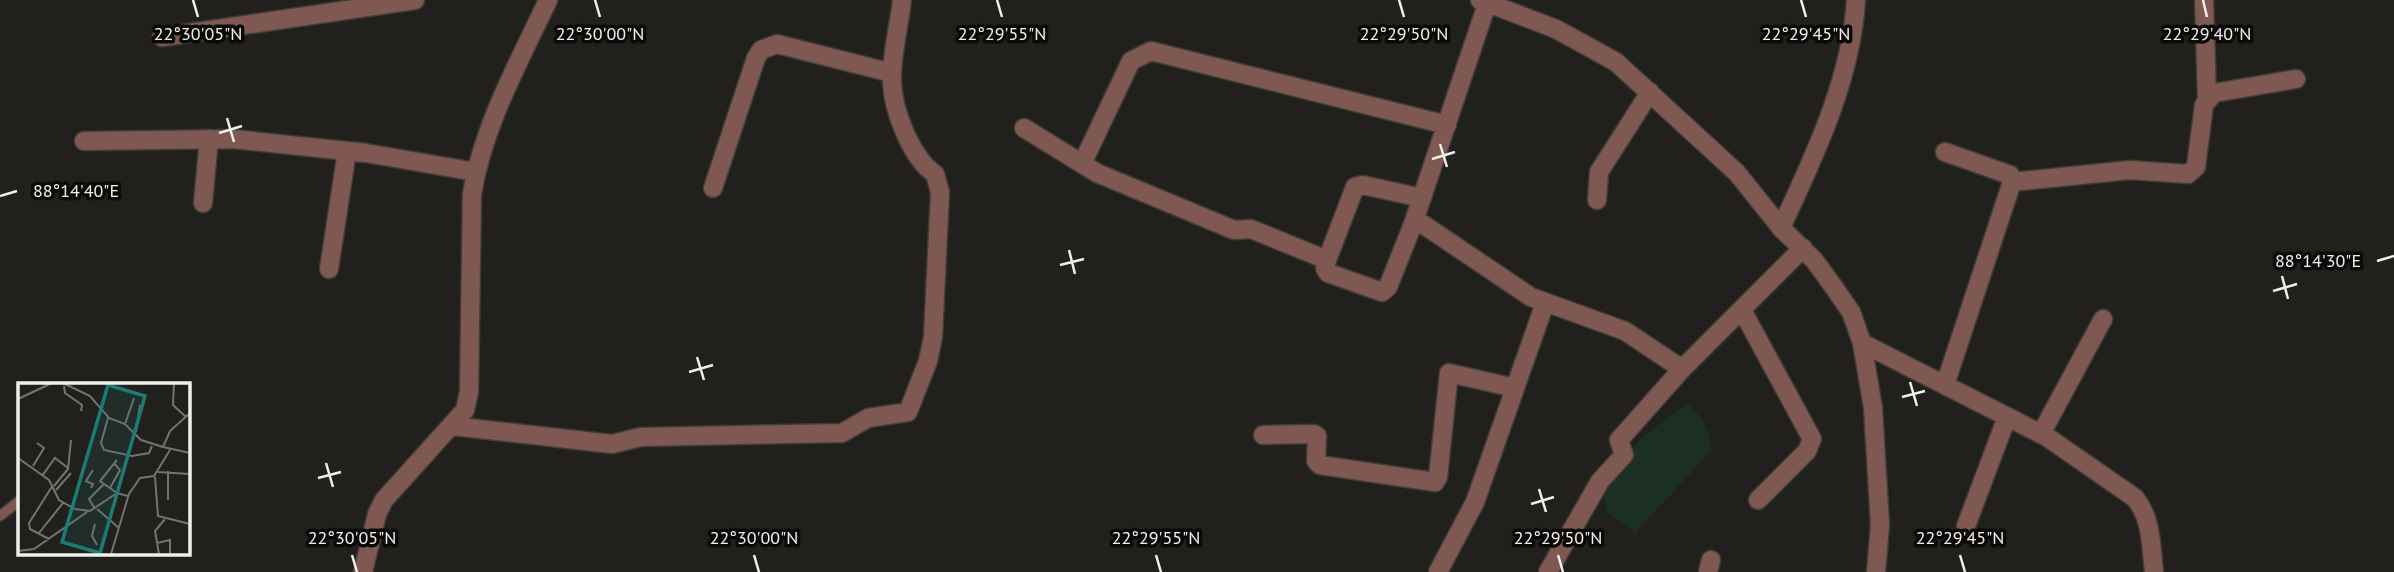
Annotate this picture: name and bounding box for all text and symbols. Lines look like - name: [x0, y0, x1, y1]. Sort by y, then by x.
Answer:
- text: 22°30'05"N: [154, 22, 242, 45]
- text: 22°30'00"N: [556, 22, 644, 45]
- text: 22°29'55"N: [958, 22, 1046, 45]
- text: 22°29'50"N: [1360, 22, 1448, 45]
- text: 22°29'45"N: [1762, 22, 1850, 45]
- text: 22°29'40"N: [2163, 22, 2251, 45]
- text: 88°14'40"E: [33, 179, 119, 202]
- text: 88°14'30"E: [2275, 249, 2361, 272]
- inset map: [18, 383, 189, 554]
- text: 22°30'05"N: [308, 526, 396, 549]
- text: 22°30'00"N: [710, 526, 798, 549]
- text: 22°29'55"N: [1112, 526, 1200, 549]
- text: 22°29'50"N: [1514, 526, 1602, 549]
- text: 22°29'45"N: [1916, 526, 2004, 549]

